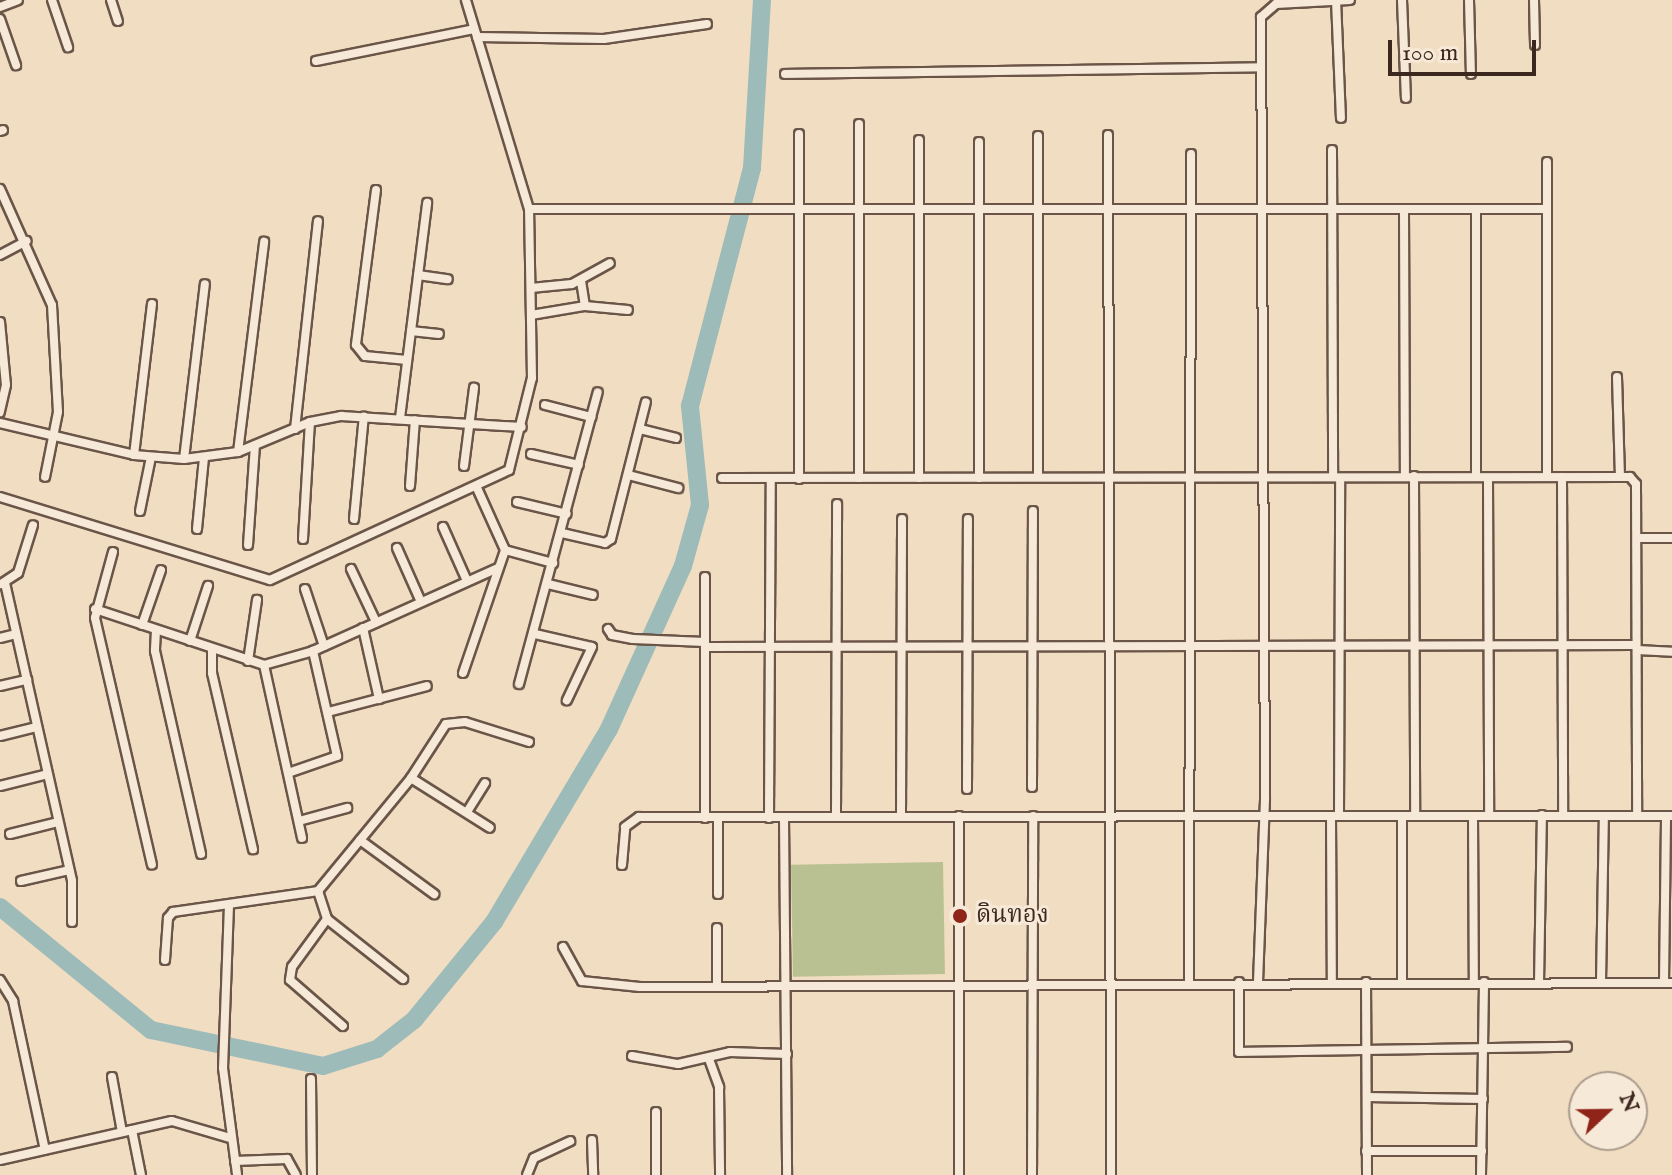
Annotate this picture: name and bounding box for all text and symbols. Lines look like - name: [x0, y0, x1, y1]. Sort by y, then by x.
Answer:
- scale bar: [1392, 24, 1540, 74]
- text: 100 m: [1402, 38, 1458, 69]
- place label: ดินทอง: [976, 902, 1049, 930]
- marker: ดินทอง: [951, 907, 969, 925]
- north arrow: [1568, 1071, 1648, 1151]
- text: N: [1612, 1089, 1645, 1117]

